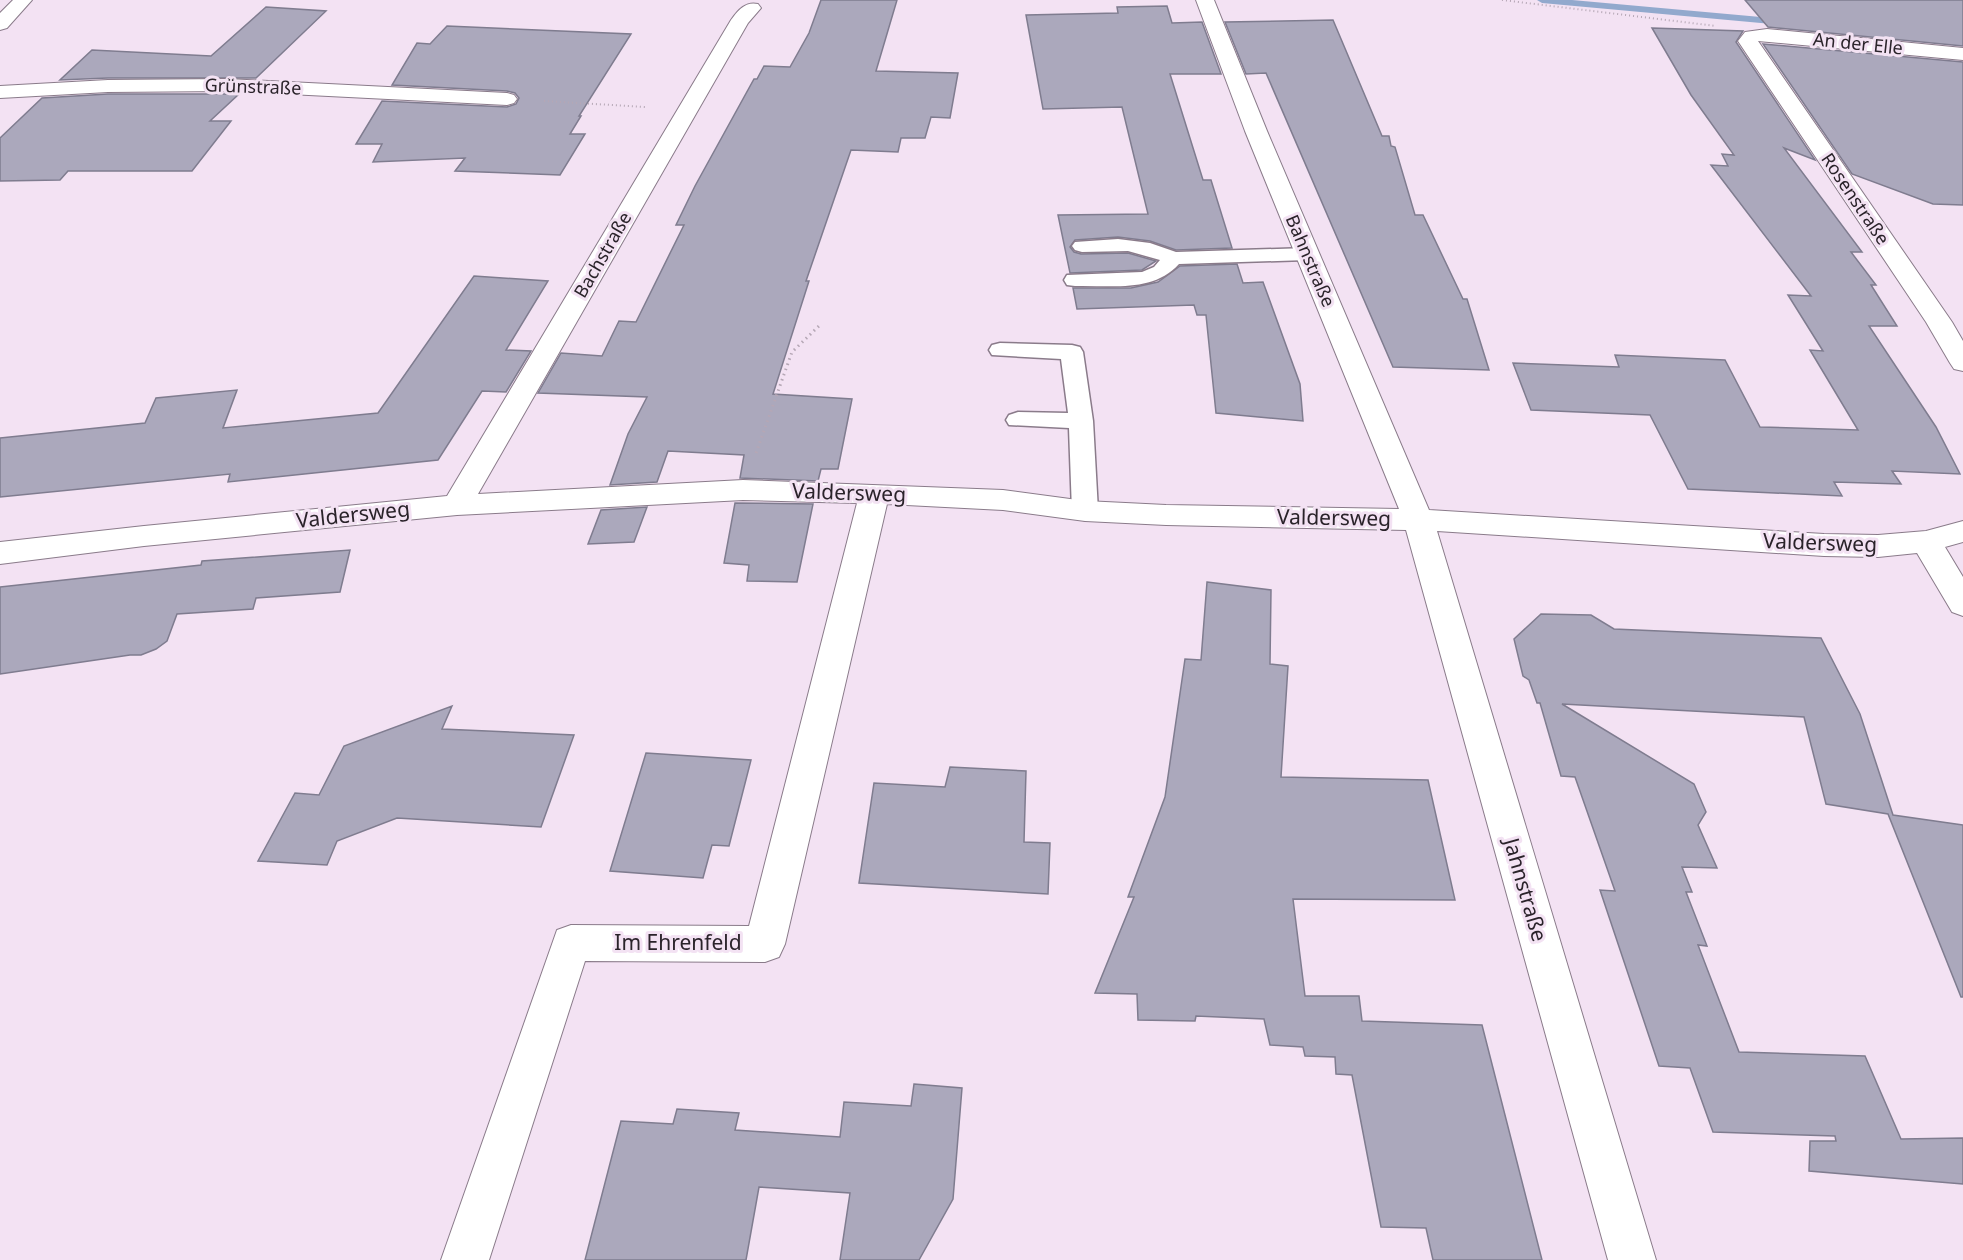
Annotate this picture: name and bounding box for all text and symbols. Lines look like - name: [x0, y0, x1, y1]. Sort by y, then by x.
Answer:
- street label: An der Elle: [1812, 26, 1904, 60]
- street label: Grünstraße: [204, 72, 302, 100]
- street label: Rosenstraße: [1816, 148, 1895, 249]
- street label: Bachstraße: [568, 207, 636, 302]
- street label: Bahnstraße: [1281, 211, 1341, 310]
- street label: Valdersweg: [792, 476, 907, 508]
- street label: Valdersweg: [295, 494, 411, 534]
- street label: Valdersweg: [1277, 502, 1391, 532]
- street label: Valdersweg: [1763, 526, 1878, 558]
- street label: Jahnstraße: [1497, 833, 1554, 945]
- street label: Im Ehrenfeld: [614, 928, 742, 956]

